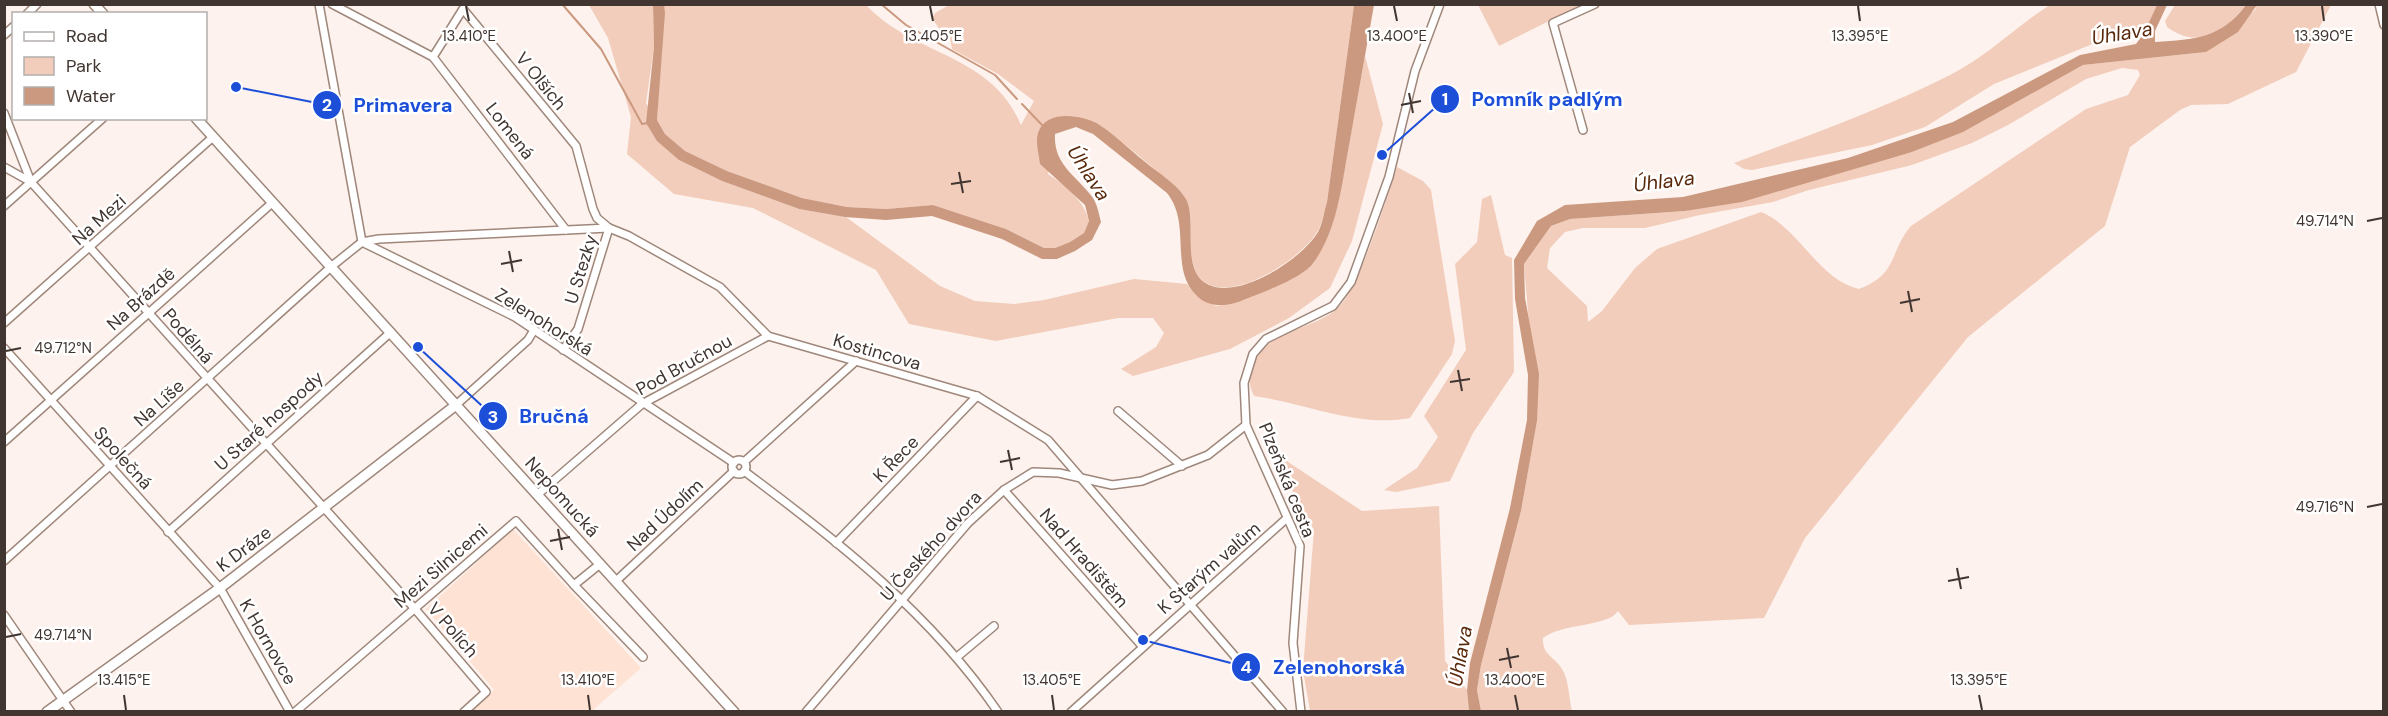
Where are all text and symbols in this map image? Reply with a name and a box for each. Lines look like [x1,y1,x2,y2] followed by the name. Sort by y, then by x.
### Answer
[12,12,207,120] legend
[2090,15,2154,51] water label: Úhlava
[66,24,108,48] text: Road
[442,26,496,46] text: 13.410°E
[904,26,962,46] text: 13.405°E
[1367,26,1427,46] text: 13.400°E
[1831,26,1889,46] text: 13.395°E
[2295,26,2353,46] text: 13.390°E
[510,47,572,115] street label: V Olších
[66,54,102,78] text: Park
[1430,80,1634,118] callout: Pomník padlým
[66,84,116,108] text: Water
[312,86,465,124] callout: Primavera
[1472,86,1622,112] text: Pomník padlým
[1442,87,1448,111] text: 1
[354,92,452,118] text: Primavera
[322,93,332,117] text: 2
[480,98,540,164] street label: Lomená
[1061,140,1117,206] water label: Úhlava
[1632,164,1696,198] water label: Úhlava
[67,189,131,251] street label: Na Mezi
[2296,211,2354,231] text: 49.714°N
[559,231,603,307] street label: U Stezky
[102,262,180,336] street label: Na Brázdě
[491,282,597,362] street label: Zelenohorská
[157,303,219,369] street label: Podélná
[830,328,924,376] street label: Kostincova
[632,329,736,401] street label: Pod Bručnou
[34,338,92,358] text: 49.712°N
[210,366,328,476] street label: U Staré hospody
[129,374,189,432] street label: Na Líše
[478,397,601,435] callout: Bručná
[519,403,589,429] text: Bručná
[488,405,498,429] text: 3
[1253,419,1321,541] street label: Plzeňská cesta
[88,421,158,495] street label: Společná
[868,430,924,488] street label: K Řece
[520,452,604,542] street label: Nepomucká
[622,473,708,557] street label: Nad Údolím
[875,486,987,606] street label: U Českého dvora
[2296,497,2354,517] text: 49.716°N
[1034,503,1134,613] street label: Nad Hradištěm
[1152,517,1266,619] street label: K Starým valům
[389,519,493,613] street label: Mezi Silnicemi
[212,521,276,577] street label: K Dráze
[234,595,302,689] street label: K Hornovce
[422,597,484,663] street label: V Polích
[1442,623,1478,689] water label: Úhlava
[34,625,92,645] text: 49.714°N
[1231,648,1417,686] callout: Zelenohorská
[1273,654,1405,680] text: Zelenohorská
[1240,655,1252,679] text: 4
[97,670,151,690] text: 13.415°E
[561,670,615,690] text: 13.410°E
[1023,670,1081,690] text: 13.405°E
[1485,670,1545,690] text: 13.400°E
[1950,670,2008,690] text: 13.395°E

